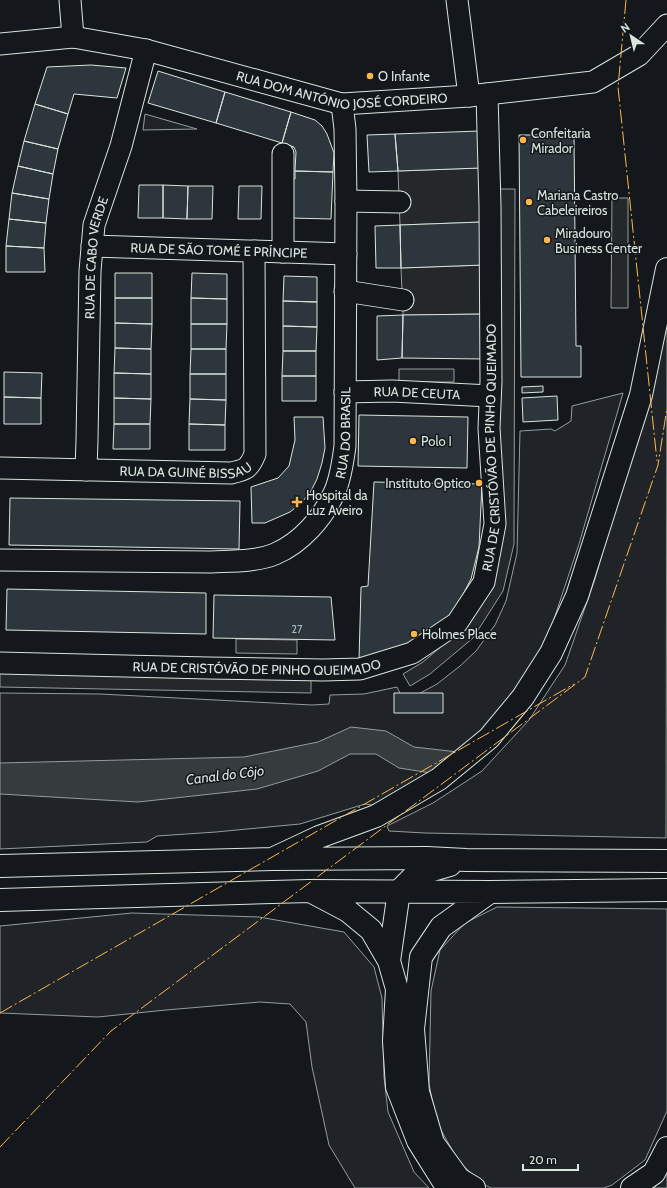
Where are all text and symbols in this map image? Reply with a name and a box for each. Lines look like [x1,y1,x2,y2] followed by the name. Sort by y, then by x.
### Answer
[611,16,651,56] north arrow
[618,20,632,36] text: N
[235,67,448,112] street label: RUA DOM ANTÓNIO JOSÉ CORDEIRO
[378,68,430,84] place label: O Infante
[365,71,375,81] marker: O Infante
[531,125,591,156] place label: Confeitaria Mirador
[518,135,528,145] marker: Confeitaria Mirador
[537,187,618,218] place label: Mariana Castro Cabeleireiros
[81,194,111,319] street label: RUA DE CABO VERDE
[524,197,534,207] marker: Mariana Castro Cabeleireiros
[555,225,643,256] place label: Miradouro Business Center
[542,235,552,245] marker: Miradouro Business Center
[130,239,308,261] street label: RUA DE SÃO TOMÉ E PRÍNCIPE
[478,324,503,573] street label: RUA DE CRISTÓVÃO DE PINHO QUEIMADO
[374,383,461,402] street label: RUA DE CEUTA
[332,387,354,480] street label: RUA DO BRASIL
[421,433,452,449] place label: Polo I
[408,436,418,446] marker: Polo I
[120,458,255,482] street label: RUA DA GUINÉ BISSAU
[385,475,471,491] place label: Instituto Optico
[474,478,484,488] marker: Instituto Optico
[306,487,368,518] place label: Hospital da Luz Aveiro
[291,496,303,508] marker: Hospital da Luz Aveiro
[291,622,303,636] house number: 27
[422,626,497,642] place label: Holmes Place
[409,629,419,639] marker: Holmes Place
[132,655,383,678] street label: RUA DE CRISTÓVÃO DE PINHO QUEIMADO
[185,761,265,789] water label: Canal do Côjo
[523,1146,578,1172] scale bar
[529,1152,557,1167] text: 20 m

